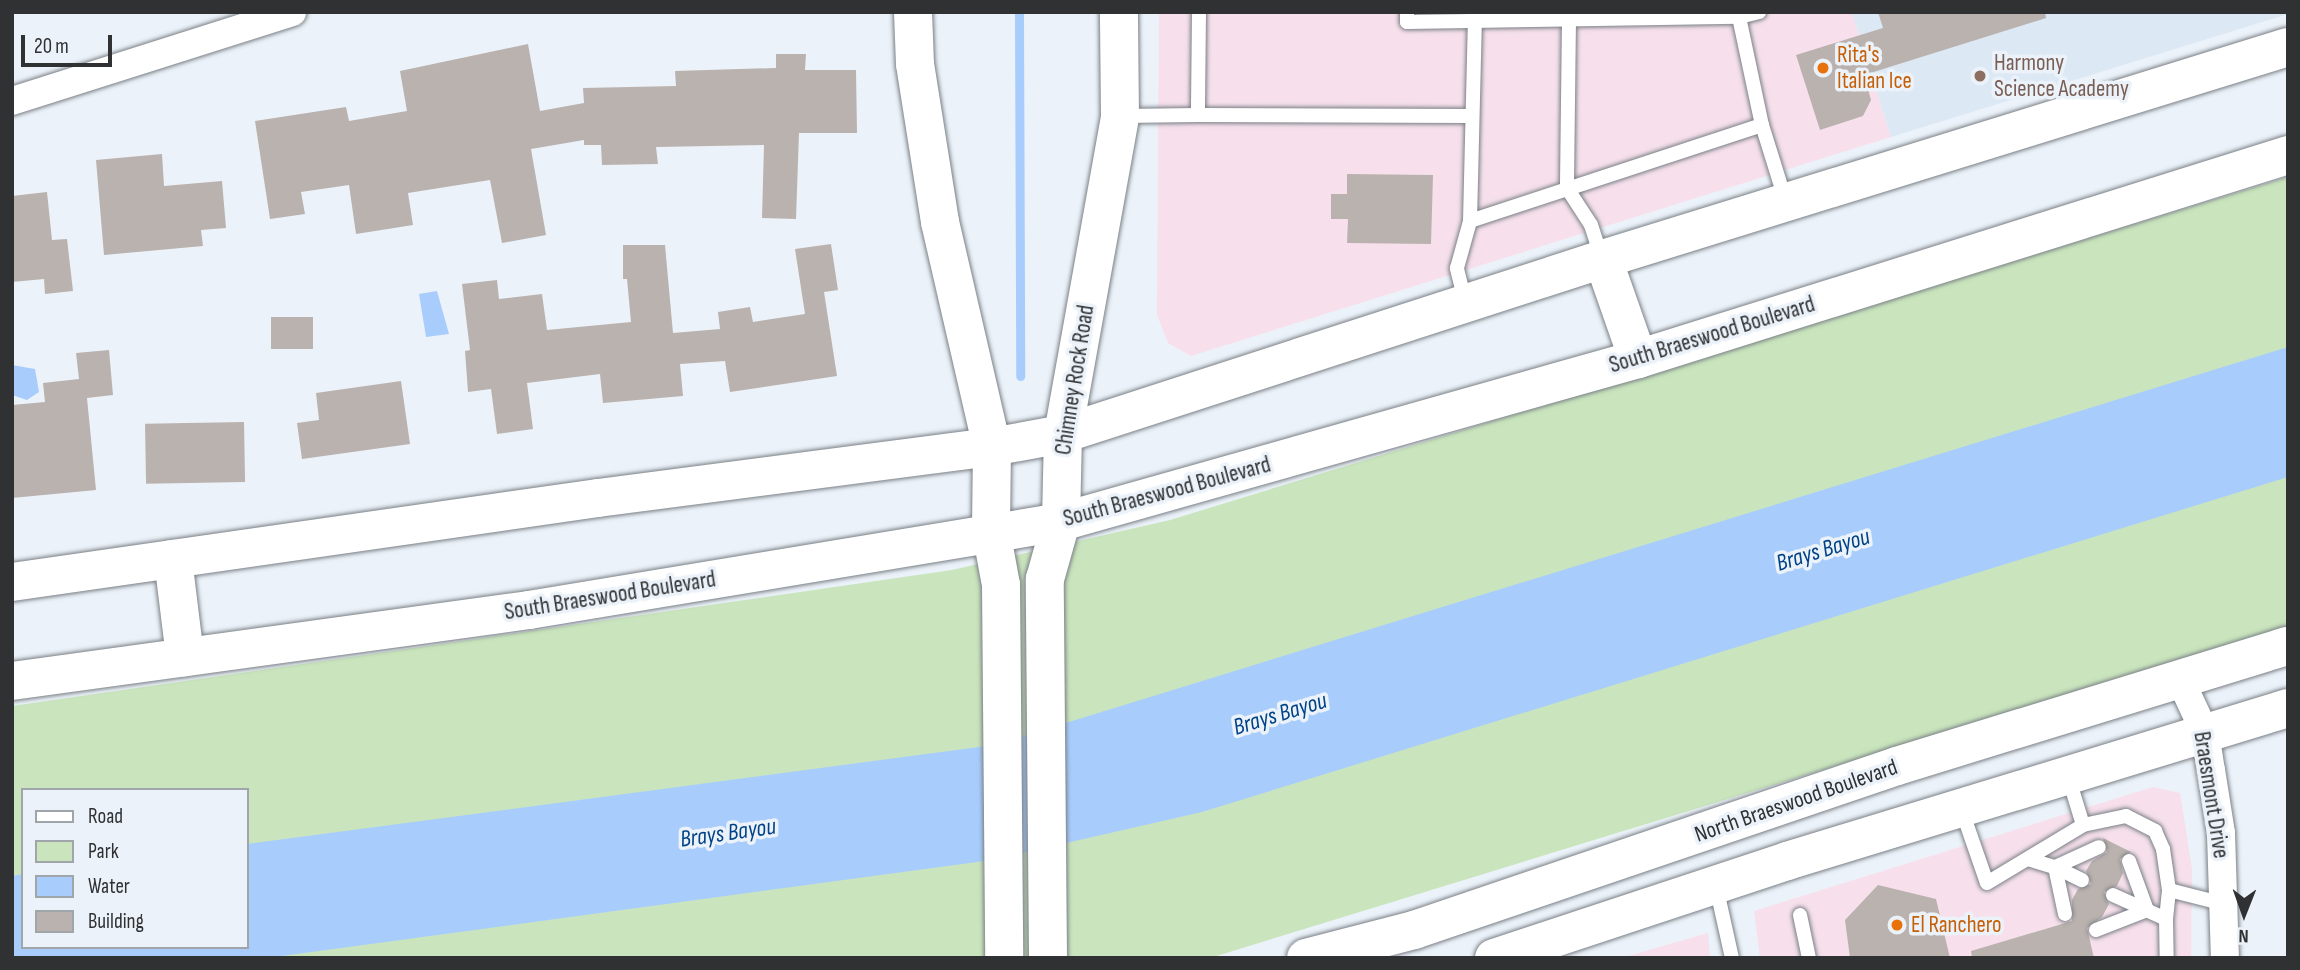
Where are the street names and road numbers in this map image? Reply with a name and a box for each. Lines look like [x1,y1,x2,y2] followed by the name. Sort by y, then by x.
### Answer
[1606,291,1818,379] street label: South Braeswood Boulevard
[1050,303,1100,457] street label: Chimney Rock Road
[1060,451,1274,533] street label: South Braeswood Boulevard
[502,566,718,626] street label: South Braeswood Boulevard
[2187,730,2235,860] street label: Braesmont Drive
[1691,753,1901,849] street label: North Braeswood Boulevard

